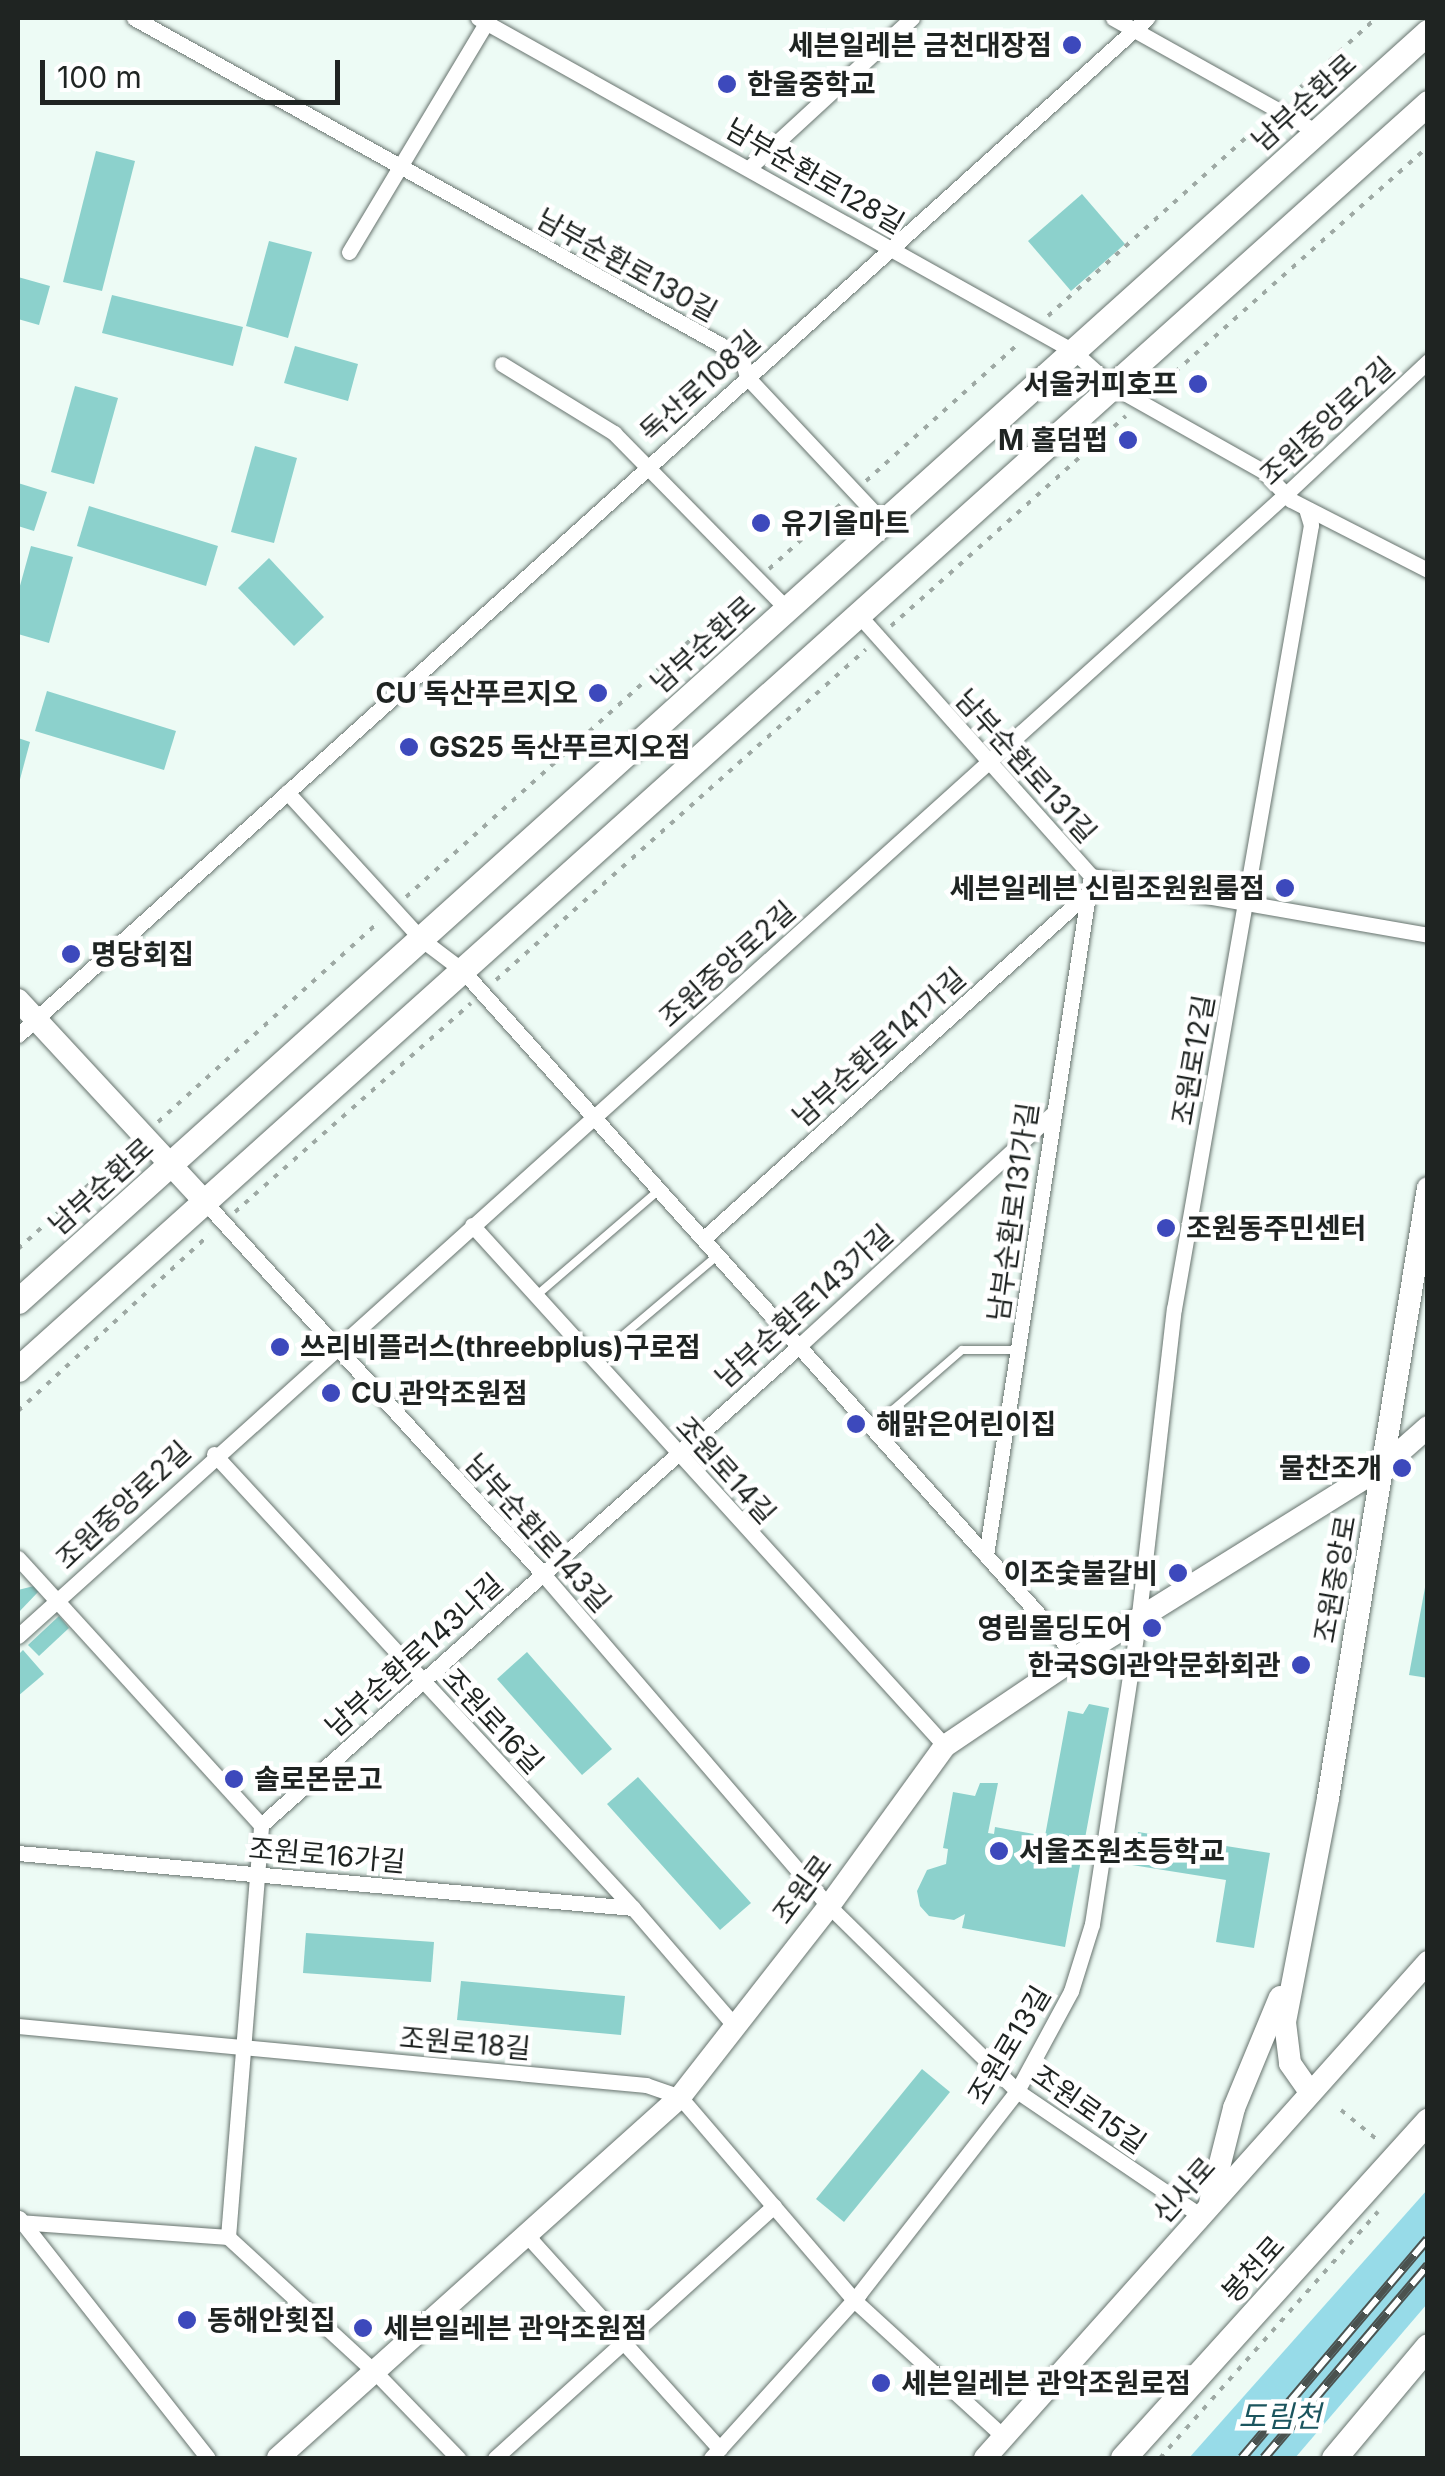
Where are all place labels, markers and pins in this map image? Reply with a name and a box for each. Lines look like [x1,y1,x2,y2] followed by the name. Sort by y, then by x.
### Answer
[788,28,1052,62] place label: 세븐일레븐 금천대장점
[1061,34,1083,56] marker: 세븐일레븐 금천대장점
[747,67,876,101] place label: 한울중학교
[716,73,738,95] marker: 한울중학교
[1023,367,1178,401] place label: 서울커피호프
[1187,373,1209,395] marker: 서울커피호프
[998,423,1108,457] place label: M 홀덤펍
[1117,429,1139,451] marker: M 홀덤펍
[781,506,910,540] place label: 유기올마트
[750,512,772,534] marker: 유기올마트
[376,676,578,710] place label: CU 독산푸르지오
[587,682,609,704] marker: CU 독산푸르지오
[429,730,691,764] place label: GS25 독산푸르지오점
[398,736,420,758] marker: GS25 독산푸르지오점
[949,871,1265,905] place label: 세븐일레븐 신림조원원룸점
[1274,877,1296,899] marker: 세븐일레븐 신림조원원룸점
[91,937,194,971] place label: 명당회집
[60,943,82,965] marker: 명당회집
[1186,1211,1366,1245] place label: 조원동주민센터
[1155,1217,1177,1239] marker: 조원동주민센터
[300,1330,701,1364] place label: 쓰리비플러스(threebplus)구로점
[269,1336,291,1358] marker: 쓰리비플러스(threebplus)구로점
[351,1376,528,1410] place label: CU 관악조원점
[320,1382,342,1404] marker: CU 관악조원점
[876,1407,1056,1441] place label: 해맑은어린이집
[845,1413,867,1435] marker: 해맑은어린이집
[1279,1451,1382,1485] place label: 물찬조개
[1391,1457,1413,1479] marker: 물찬조개
[1003,1556,1158,1590] place label: 이조숯불갈비
[1167,1562,1189,1584] marker: 이조숯불갈비
[977,1611,1132,1645] place label: 영림몰딩도어
[1141,1617,1163,1639] marker: 영림몰딩도어
[1028,1648,1281,1682] place label: 한국SGI관악문화회관
[1290,1654,1312,1676] marker: 한국SGI관악문화회관
[254,1762,383,1796] place label: 솔로몬문고
[223,1768,245,1790] marker: 솔로몬문고
[1019,1834,1225,1868] place label: 서울조원초등학교
[988,1840,1010,1862] marker: 서울조원초등학교
[207,2303,336,2337] place label: 동해안횟집
[176,2309,198,2331] marker: 동해안횟집
[383,2311,647,2345] place label: 세븐일레븐 관악조원점
[352,2317,374,2339] marker: 세븐일레븐 관악조원점
[901,2366,1191,2400] place label: 세븐일레븐 관악조원로점
[870,2372,892,2394] marker: 세븐일레븐 관악조원로점

